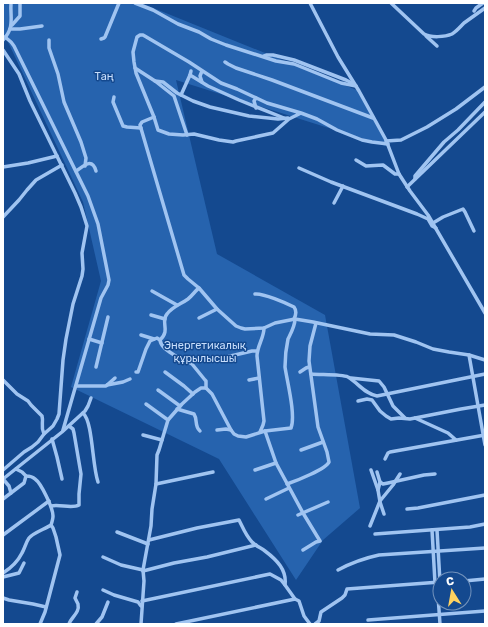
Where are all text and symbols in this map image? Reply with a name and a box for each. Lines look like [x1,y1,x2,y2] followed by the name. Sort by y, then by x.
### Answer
[94,70,114,83] park label: Таң
[164,339,247,365] park label: Энергетикалық құрылысшы
[432,571,472,611] north arrow
[445,575,455,589] text: С

